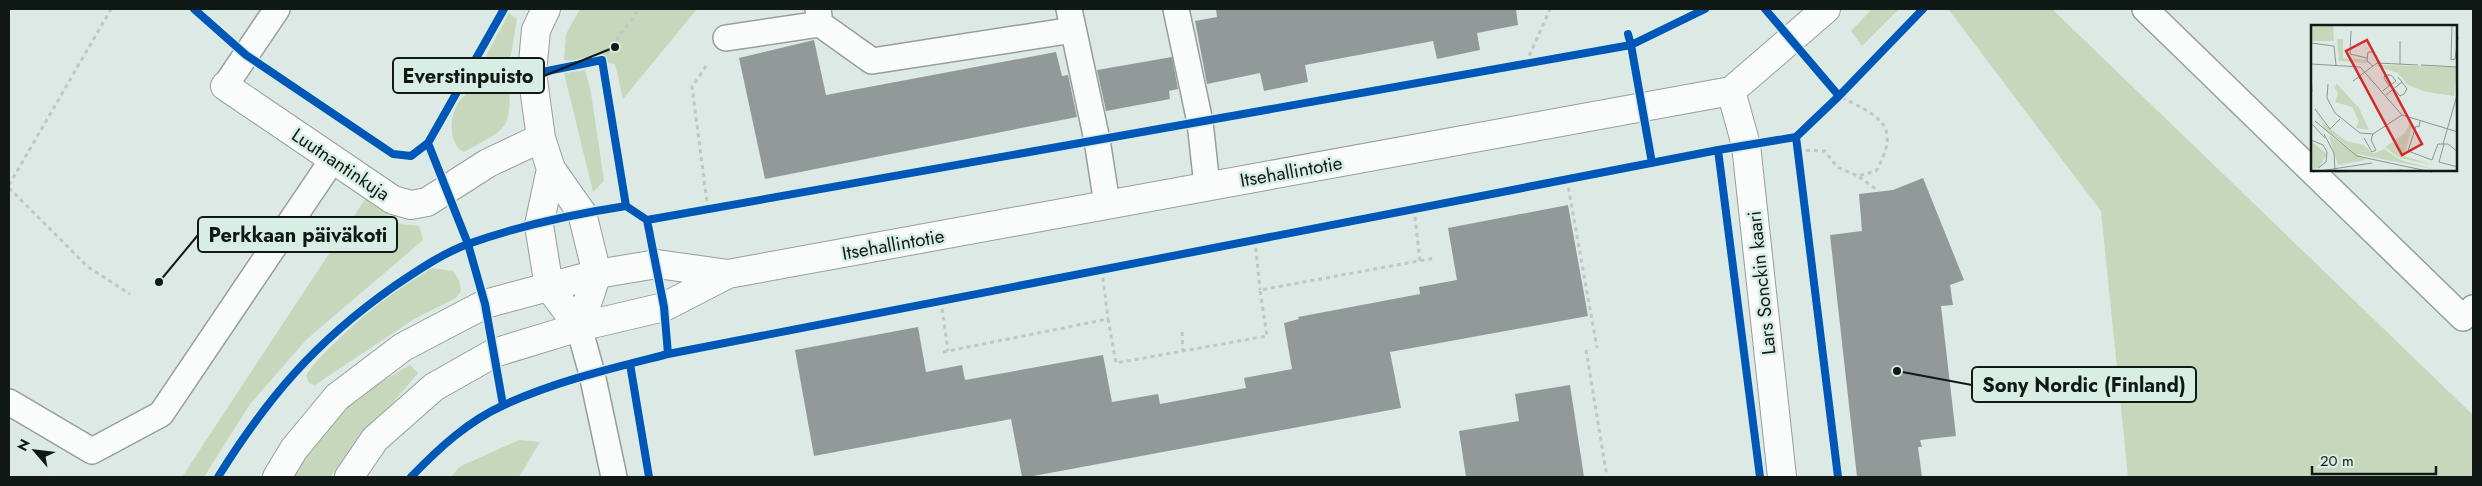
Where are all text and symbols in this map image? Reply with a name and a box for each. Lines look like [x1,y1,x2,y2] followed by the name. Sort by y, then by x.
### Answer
[2311,25,2457,171] inset map
[393,58,544,93] callout: Everstinpuisto
[402,62,534,91] text: Everstinpuisto
[286,122,395,207] street label: Luutnantinkuja
[1238,149,1345,194] street label: Itsehallintotie
[1741,210,1782,356] street label: Lars Sonckin kaari
[198,217,397,252] callout: Perkkaan päiväkoti
[209,221,387,250] text: Perkkaan päiväkoti
[840,222,947,267] street label: Itsehallintotie
[1972,367,2196,402] callout: Sony Nordic (Finland)
[1982,371,2186,400] text: Sony Nordic (Finland)
[10,426,60,476] north arrow
[12,435,35,455] text: N
[2312,444,2436,476] scale bar
[2320,450,2354,472] text: 20 m

